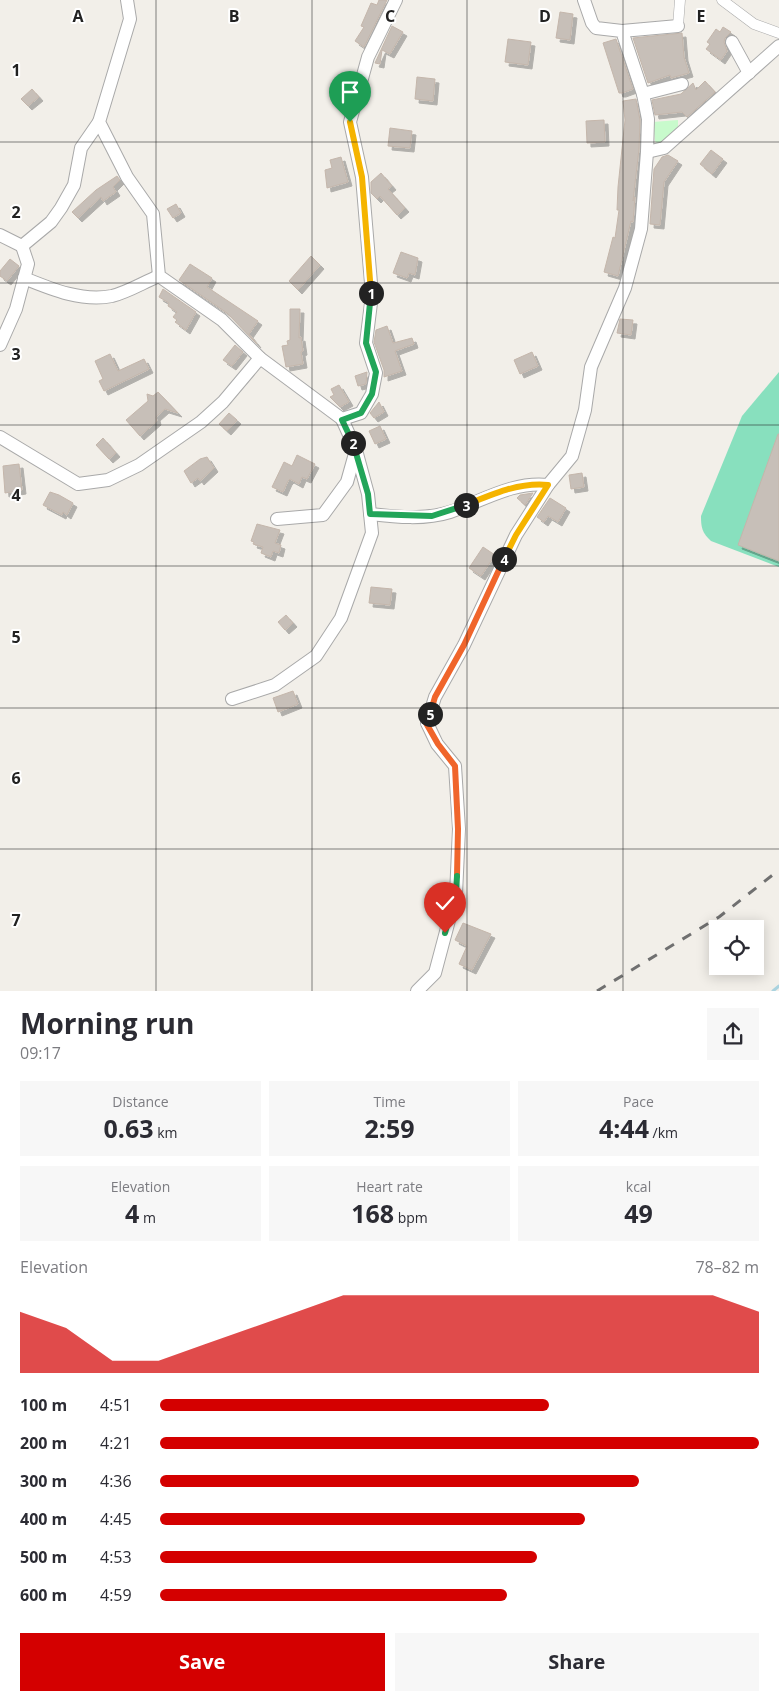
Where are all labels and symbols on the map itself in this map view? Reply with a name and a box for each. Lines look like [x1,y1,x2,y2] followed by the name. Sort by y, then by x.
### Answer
[72,5,84,27] text: A
[229,5,239,27] text: B
[385,5,395,27] text: C
[539,5,551,27] text: D
[697,5,706,27] text: E
[11,59,21,81] text: 1
[329,71,371,122] pin
[11,201,21,223] text: 2
[358,280,384,306] pin: 1
[11,343,21,365] text: 3
[340,430,366,456] pin: 2
[11,484,21,506] text: 4
[454,492,478,518] pin: 3
[492,546,516,572] pin: 4
[11,626,21,648] text: 5
[418,702,442,726] pin: 5
[11,767,21,789] text: 6
[424,882,466,933] pin
[11,909,21,931] text: 7

